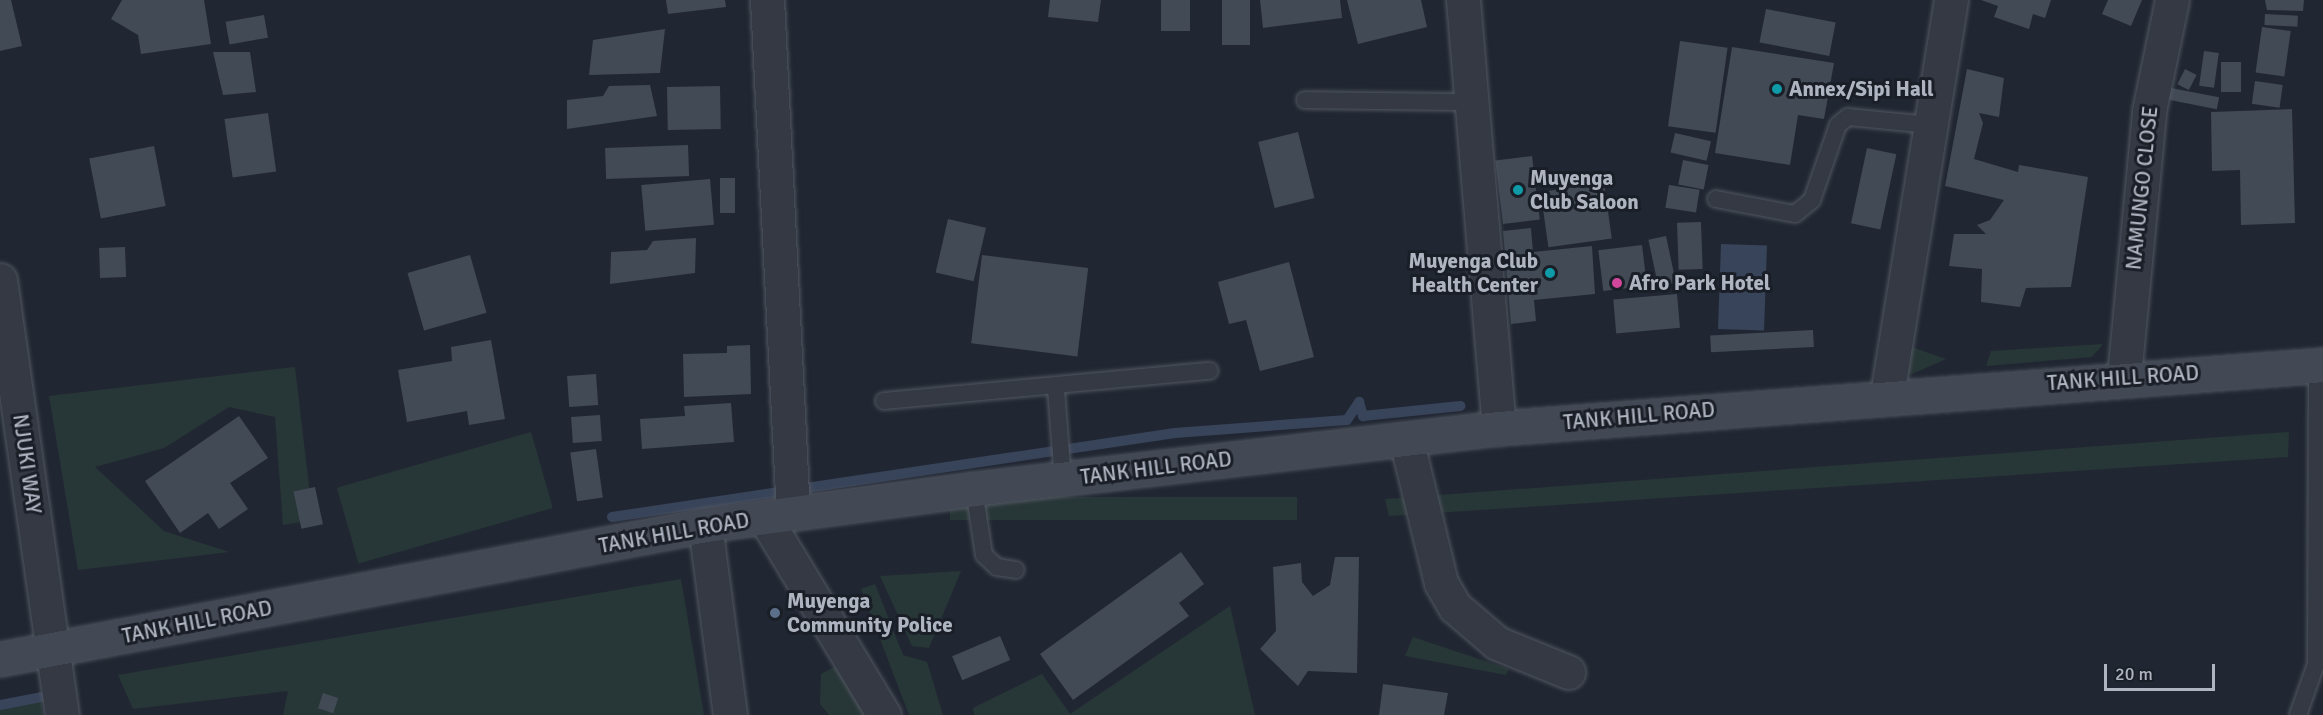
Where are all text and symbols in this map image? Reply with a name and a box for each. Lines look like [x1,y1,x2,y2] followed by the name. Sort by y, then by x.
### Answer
[1789,76,1934,102] place label: Annex/Sipi Hall
[1770,82,1784,96] marker: Annex/Sipi Hall
[2121,105,2163,271] street label: NAMUNGO CLOSE
[1530,165,1639,215] place label: Muyenga Club Saloon
[1511,183,1525,197] marker: Muyenga Club Saloon
[1408,248,1538,298] place label: Muyenga Club Health Center
[1543,266,1557,280] marker: Muyenga Club Health Center
[1629,270,1770,296] place label: Afro Park Hotel
[1610,276,1624,290] marker: Afro Park Hotel
[2046,360,2200,396] street label: TANK HILL ROAD
[1562,397,1716,435] street label: TANK HILL ROAD
[8,412,46,516] street label: NJUKI WAY
[1079,446,1233,490] street label: TANK HILL ROAD
[597,507,751,559] street label: TANK HILL ROAD
[787,588,953,638] place label: Muyenga Community Police
[120,595,274,649] street label: TANK HILL ROAD
[768,606,782,620] marker: Muyenga Community Police
[2107,652,2218,690] scale bar
[2115,663,2153,685] text: 20 m

